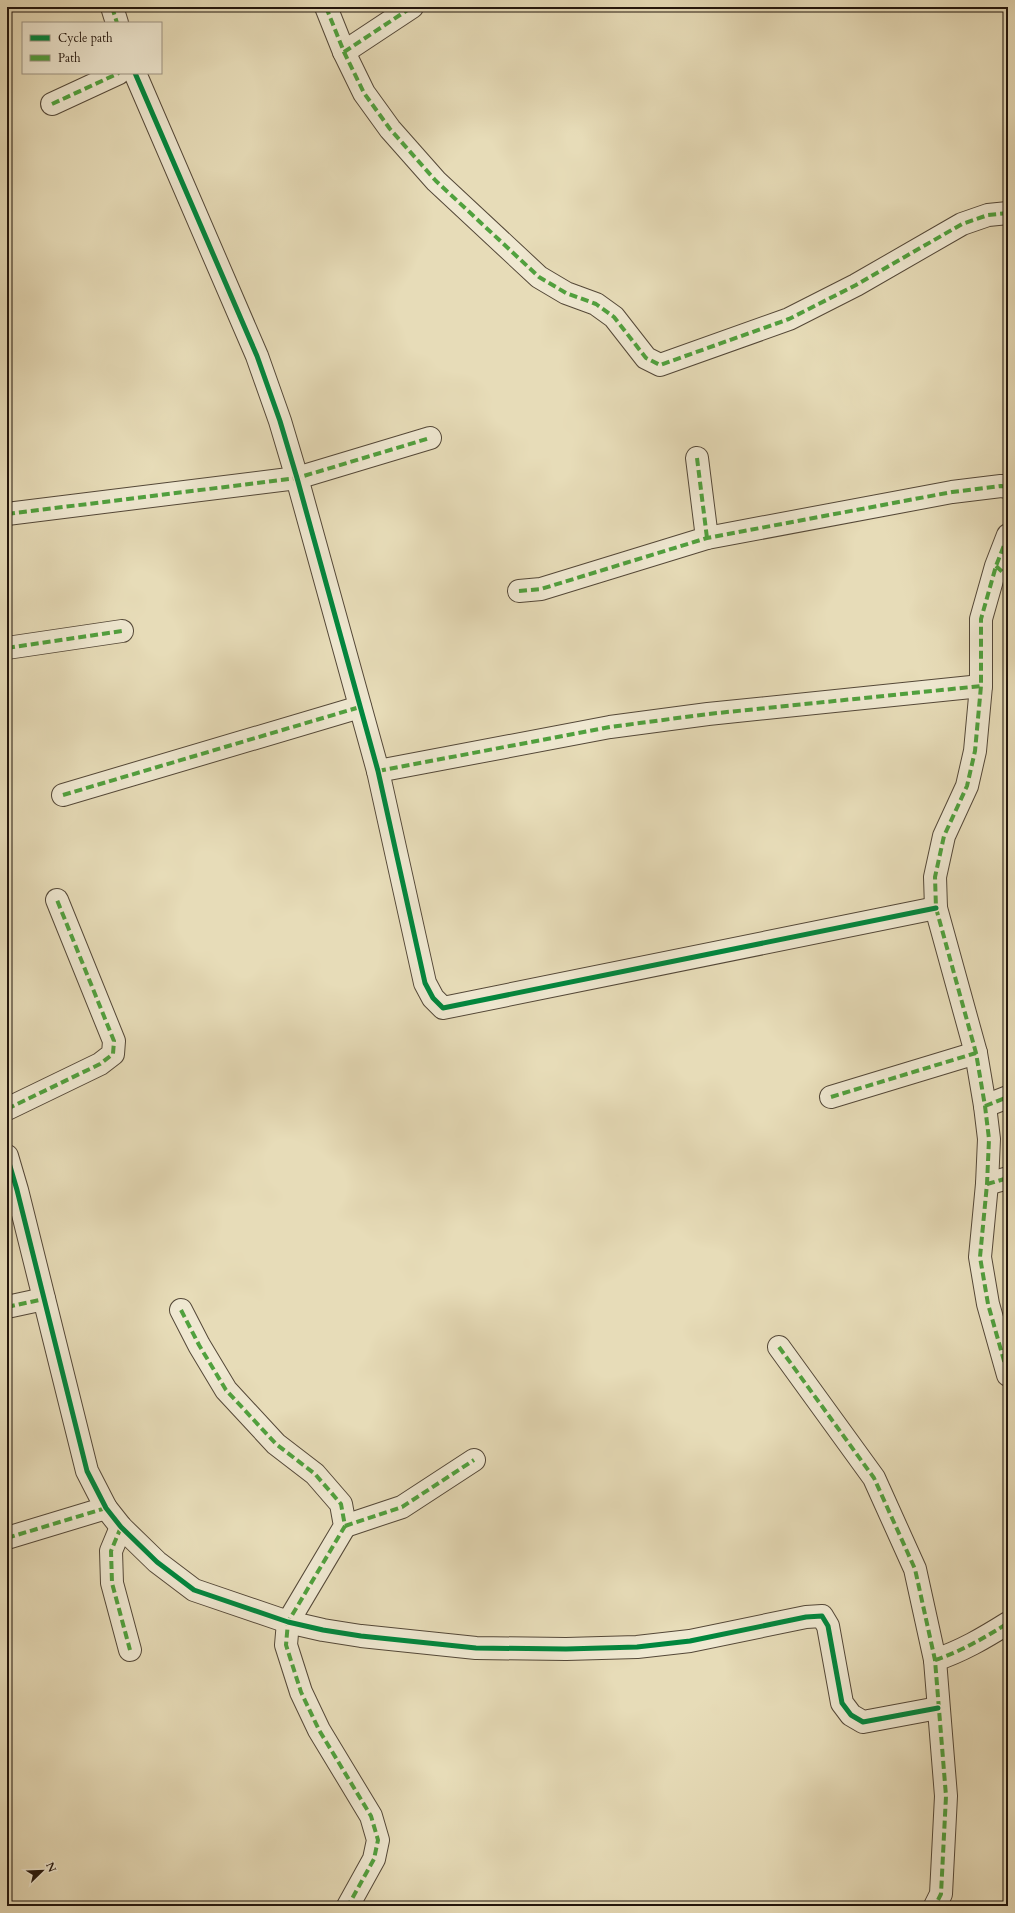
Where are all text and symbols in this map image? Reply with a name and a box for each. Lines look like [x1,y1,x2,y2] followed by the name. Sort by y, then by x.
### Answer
[22,22,162,74] legend
[58,30,113,46] text: Cycle path
[58,50,81,66] text: Path
[22,1851,62,1891] north arrow
[42,1860,60,1875] text: N

